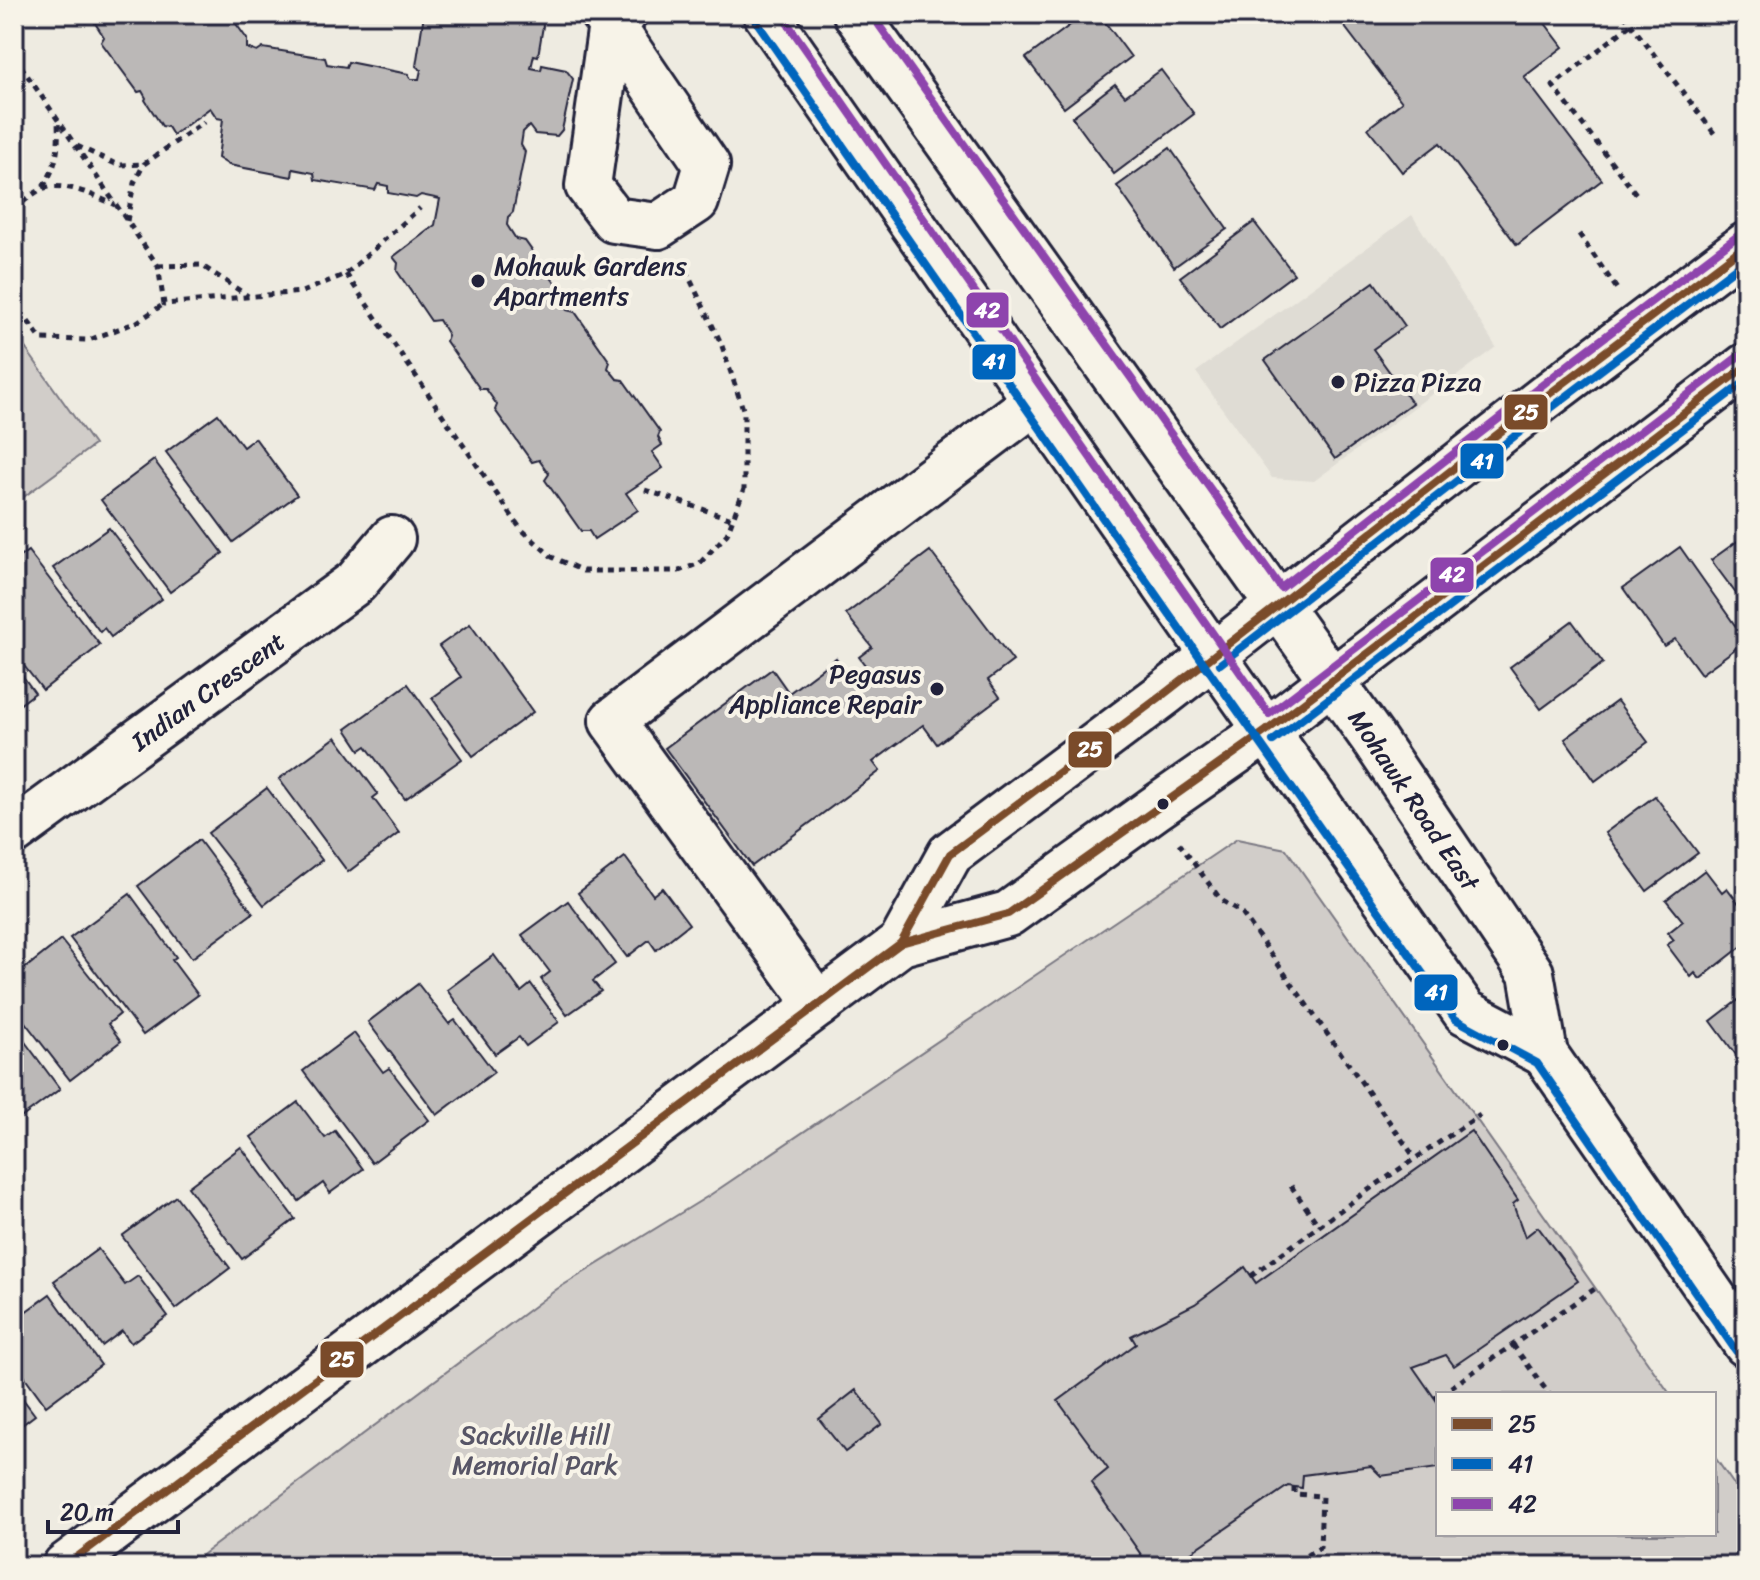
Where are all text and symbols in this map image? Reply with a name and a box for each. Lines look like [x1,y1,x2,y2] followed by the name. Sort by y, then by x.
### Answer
[493,243,688,319] place label: Mohawk Gardens Apartments
[469,272,487,290] marker: Mohawk Gardens Apartments
[965,291,1010,329] line badge: 42
[973,291,1001,330] text: 42
[981,342,1006,381] text: 41
[971,343,1017,381] line badge: 41
[1354,359,1482,405] place label: Pizza Pizza
[1329,373,1347,391] marker: Pizza Pizza
[1503,393,1549,431] line badge: 25
[1512,393,1540,432] text: 25
[1459,442,1505,480] line badge: 41
[1469,442,1494,481] text: 41
[1438,555,1466,594] text: 42
[1429,556,1475,594] line badge: 42
[120,619,295,764] street label: Indian Crescent
[728,651,922,727] place label: Pegasus Appliance Repair
[928,680,946,698] marker: Pegasus Appliance Repair
[1336,699,1493,902] street label: Mohawk Road East
[1067,730,1113,769] line badge: 25
[1076,730,1104,769] text: 25
[1155,796,1171,812] unlabelled marker
[1413,973,1459,1012] line badge: 41
[1423,973,1448,1012] text: 41
[1495,1037,1511,1053] unlabelled marker
[319,1340,365,1379] line badge: 25
[328,1340,356,1379] text: 25
[1436,1392,1716,1536] legend
[1508,1403,1537,1445] text: 25
[452,1412,618,1488] park label: Sackville Hill Memorial Park
[1508,1443,1533,1485] text: 41
[1508,1483,1537,1525] text: 42
[48,1484,178,1534] scale bar
[60,1491,114,1533] text: 20 m

